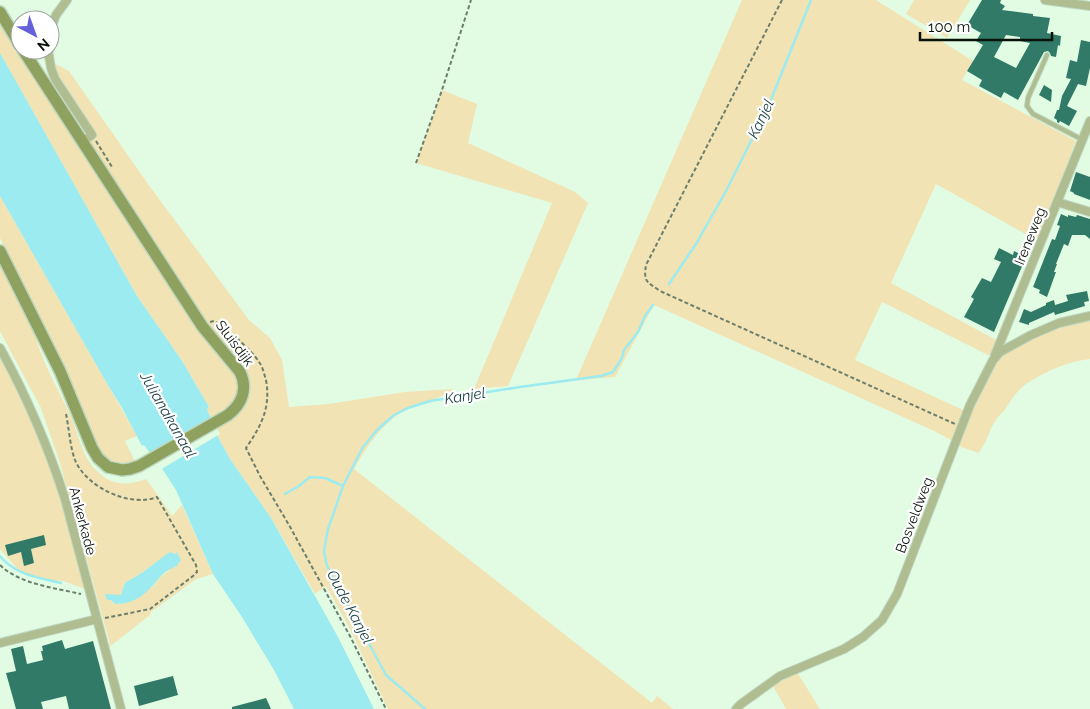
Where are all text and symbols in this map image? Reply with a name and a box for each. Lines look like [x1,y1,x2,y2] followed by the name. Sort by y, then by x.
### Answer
[10,10,60,60] north arrow
[920,10,1052,42] scale bar
[928,18,970,36] text: 100 m
[34,35,53,54] text: N
[744,96,778,142] water label: Kanjel
[1011,205,1049,267] street label: Ireneweg
[213,317,258,369] street label: Sluisdijk
[136,368,200,461] water label: Julianakanaal
[443,384,487,408] water label: Kanjel
[892,475,936,555] street label: Bosveldweg
[66,485,100,557] street label: Ankerkade
[323,567,377,647] water label: Oude Kanjel

